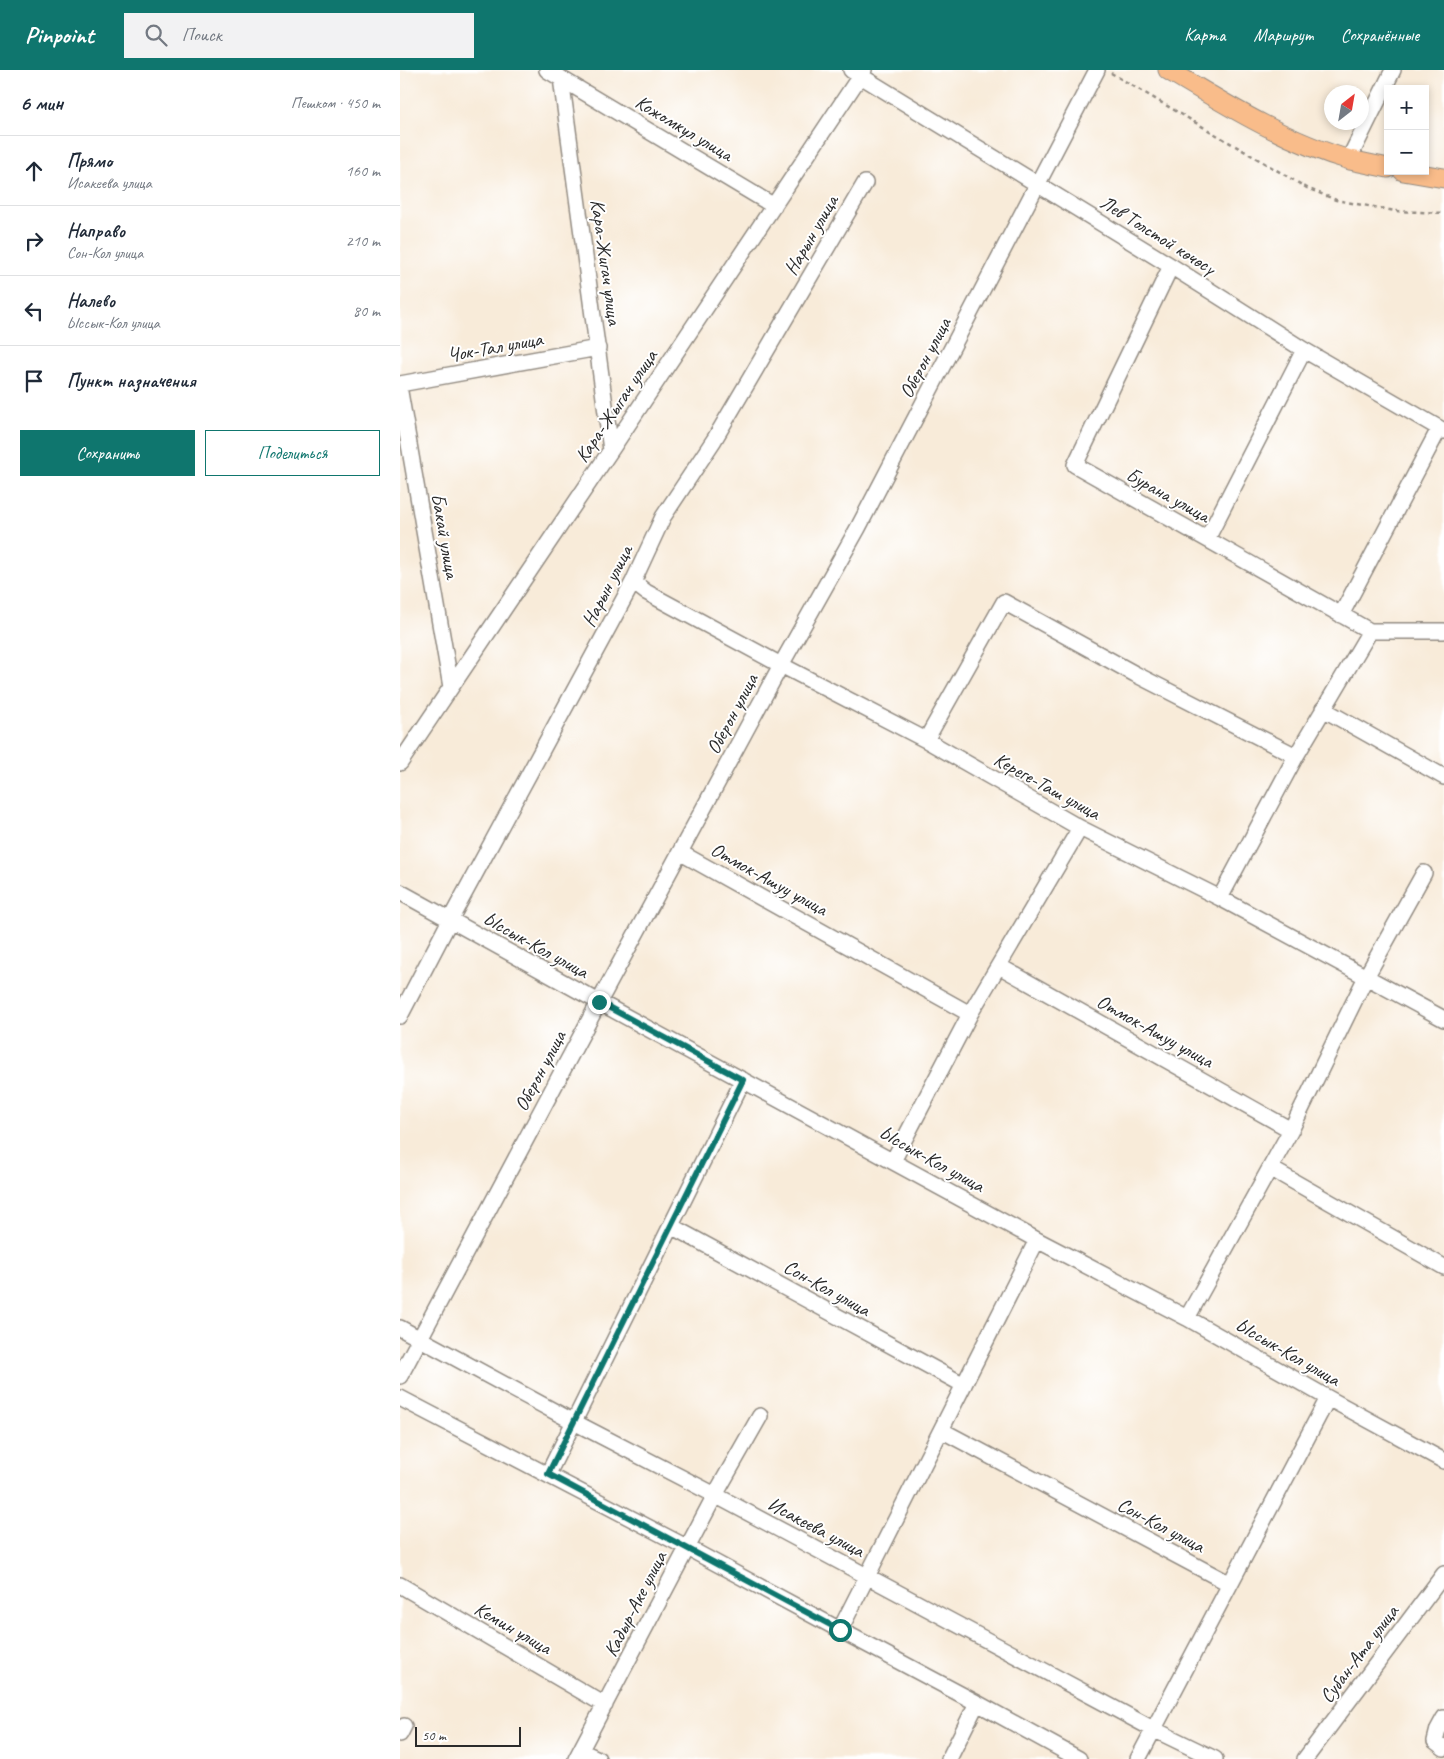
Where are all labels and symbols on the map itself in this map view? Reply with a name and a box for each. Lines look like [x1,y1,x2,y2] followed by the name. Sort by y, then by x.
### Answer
[1324,85,1369,130] north arrow
[631,89,739,168] street label: Кожомкул улица
[778,189,845,279] street label: Нарын улица
[1096,190,1222,281] street label: Лев Толстой көчөсү
[585,198,627,328] street label: Кара-Жигач улица
[893,312,957,402] street label: Оберон улица
[446,326,546,368] street label: Чок-Тал улица
[569,344,664,467] street label: Кара-Жыгач улица
[1122,462,1216,529] street label: Бурана улица
[425,492,465,582] street label: Бакай улица
[576,539,639,631] street label: Нарын улица
[700,668,764,758] street label: Оберон улица
[989,747,1106,826] street label: Кереге-Таш улица
[706,837,833,922] street label: Отмок-Ашуу улица
[479,906,594,985] street label: Ыссык-Кол улица
[1092,989,1219,1074] street label: Отмок-Ашуу улица
[588,991,611,1014] route end
[508,1025,572,1115] street label: Оберон улица
[875,1120,990,1199] street label: Ыссык-Кол улица
[779,1254,876,1323] street label: Сон-Кол улица
[1232,1312,1346,1392] street label: Ыссык-Кол улица
[763,1491,870,1563] street label: Исакеева улица
[1113,1492,1210,1559] street label: Сон-Кол улица
[598,1546,673,1661] street label: Кадыр-Аке улица
[470,1596,558,1661] street label: Кемин улица
[1314,1599,1405,1708] street label: Субан-Ата улица
[829,1619,852,1642] route start
[415,1724,521,1747] scale bar

